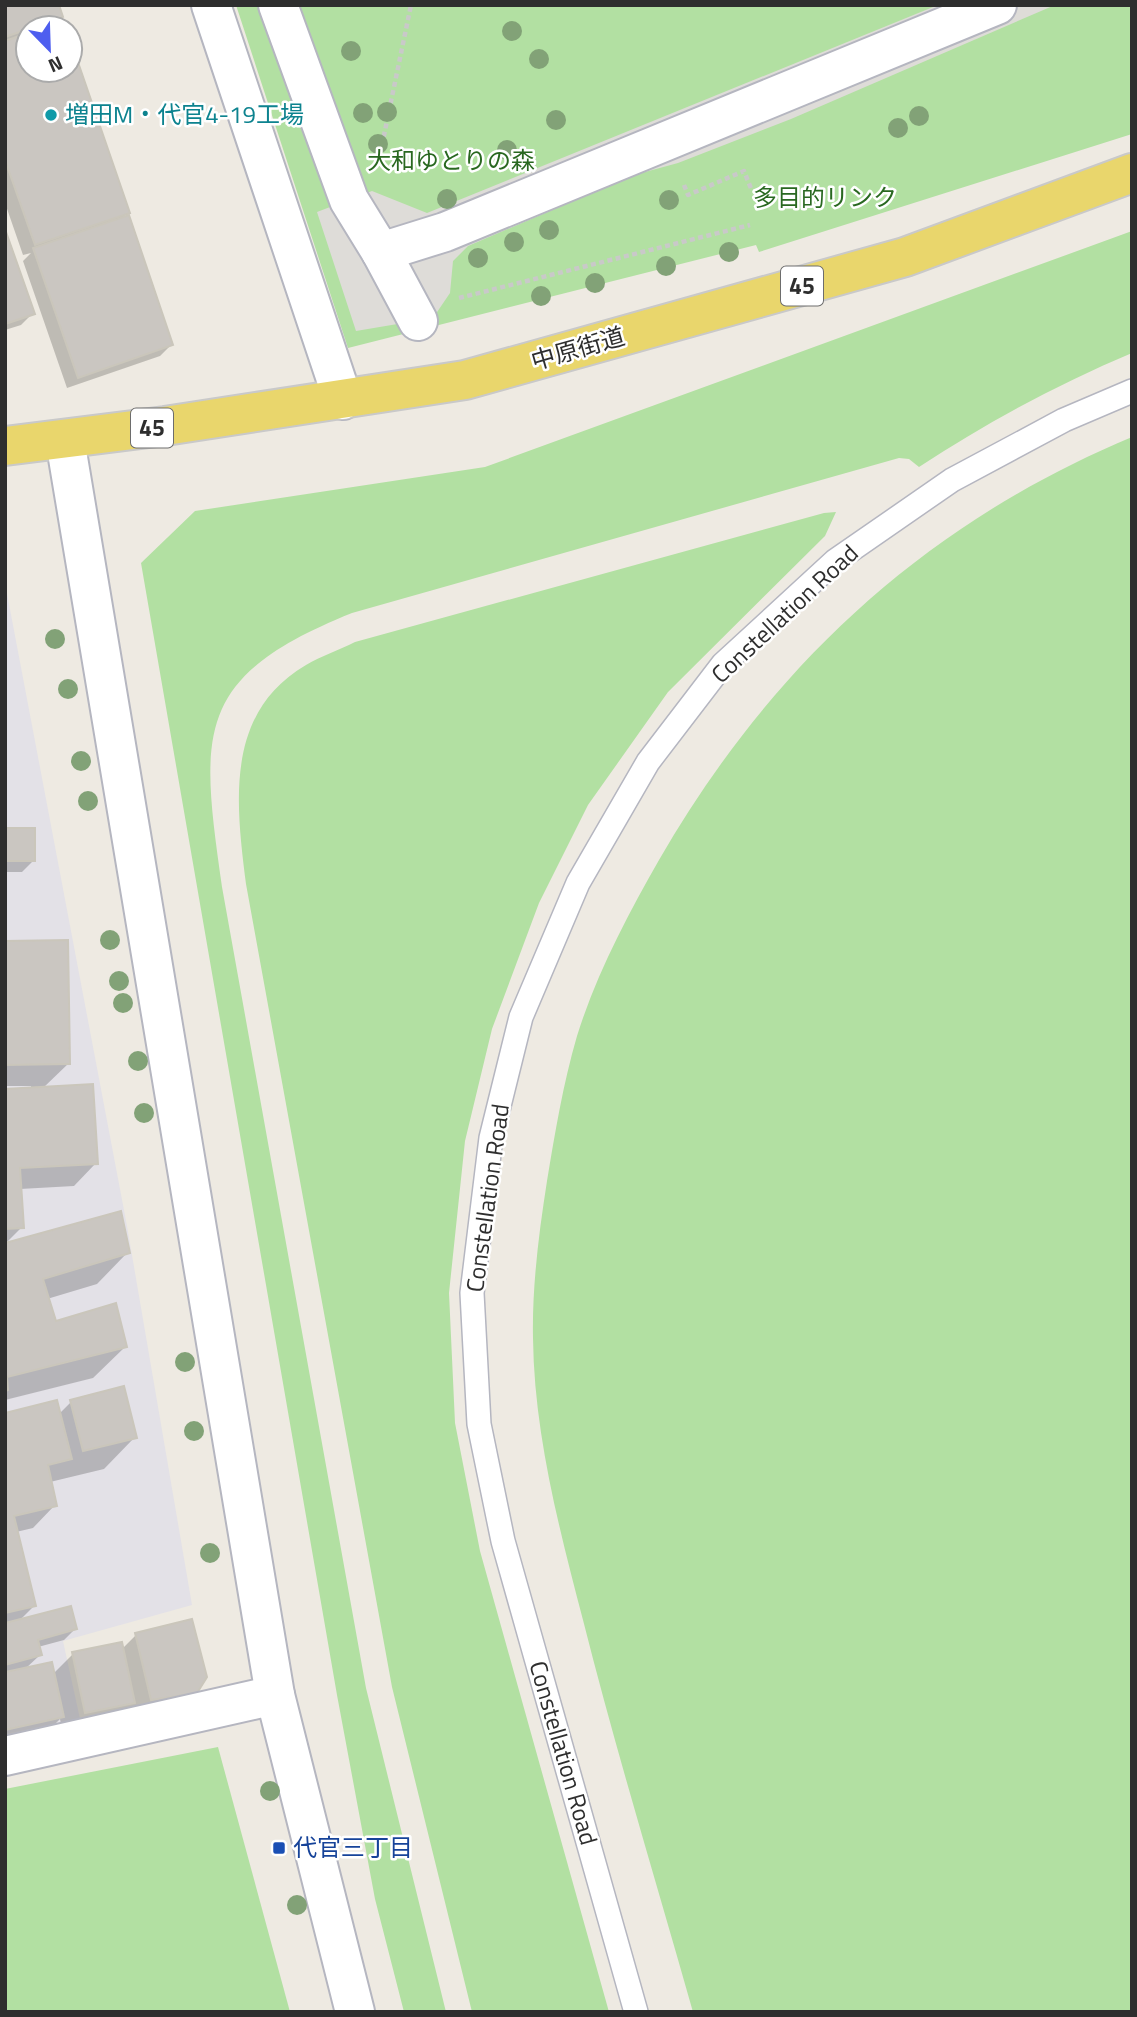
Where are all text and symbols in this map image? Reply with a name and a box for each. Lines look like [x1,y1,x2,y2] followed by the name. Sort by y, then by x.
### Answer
[14,14,84,84] north arrow
[44,49,68,81] text: N
[65,96,304,132] place label: 増田M・代官4-19工場
[43,107,59,123] marker: 増田M・代官4-19工場
[367,142,535,178] park label: 大和ゆとりの森
[753,179,897,215] park label: 多目的リンク
[781,266,823,306] road number: 45
[527,318,629,379] street label: 中原街道
[131,408,173,448] road number: 45
[703,535,866,691] street label: Constellation Road
[456,1101,518,1294] street label: Constellation Road
[521,1657,607,1849] street label: Constellation Road
[293,1829,413,1865] place label: 代官三丁目
[271,1840,287,1856] marker: 代官三丁目

